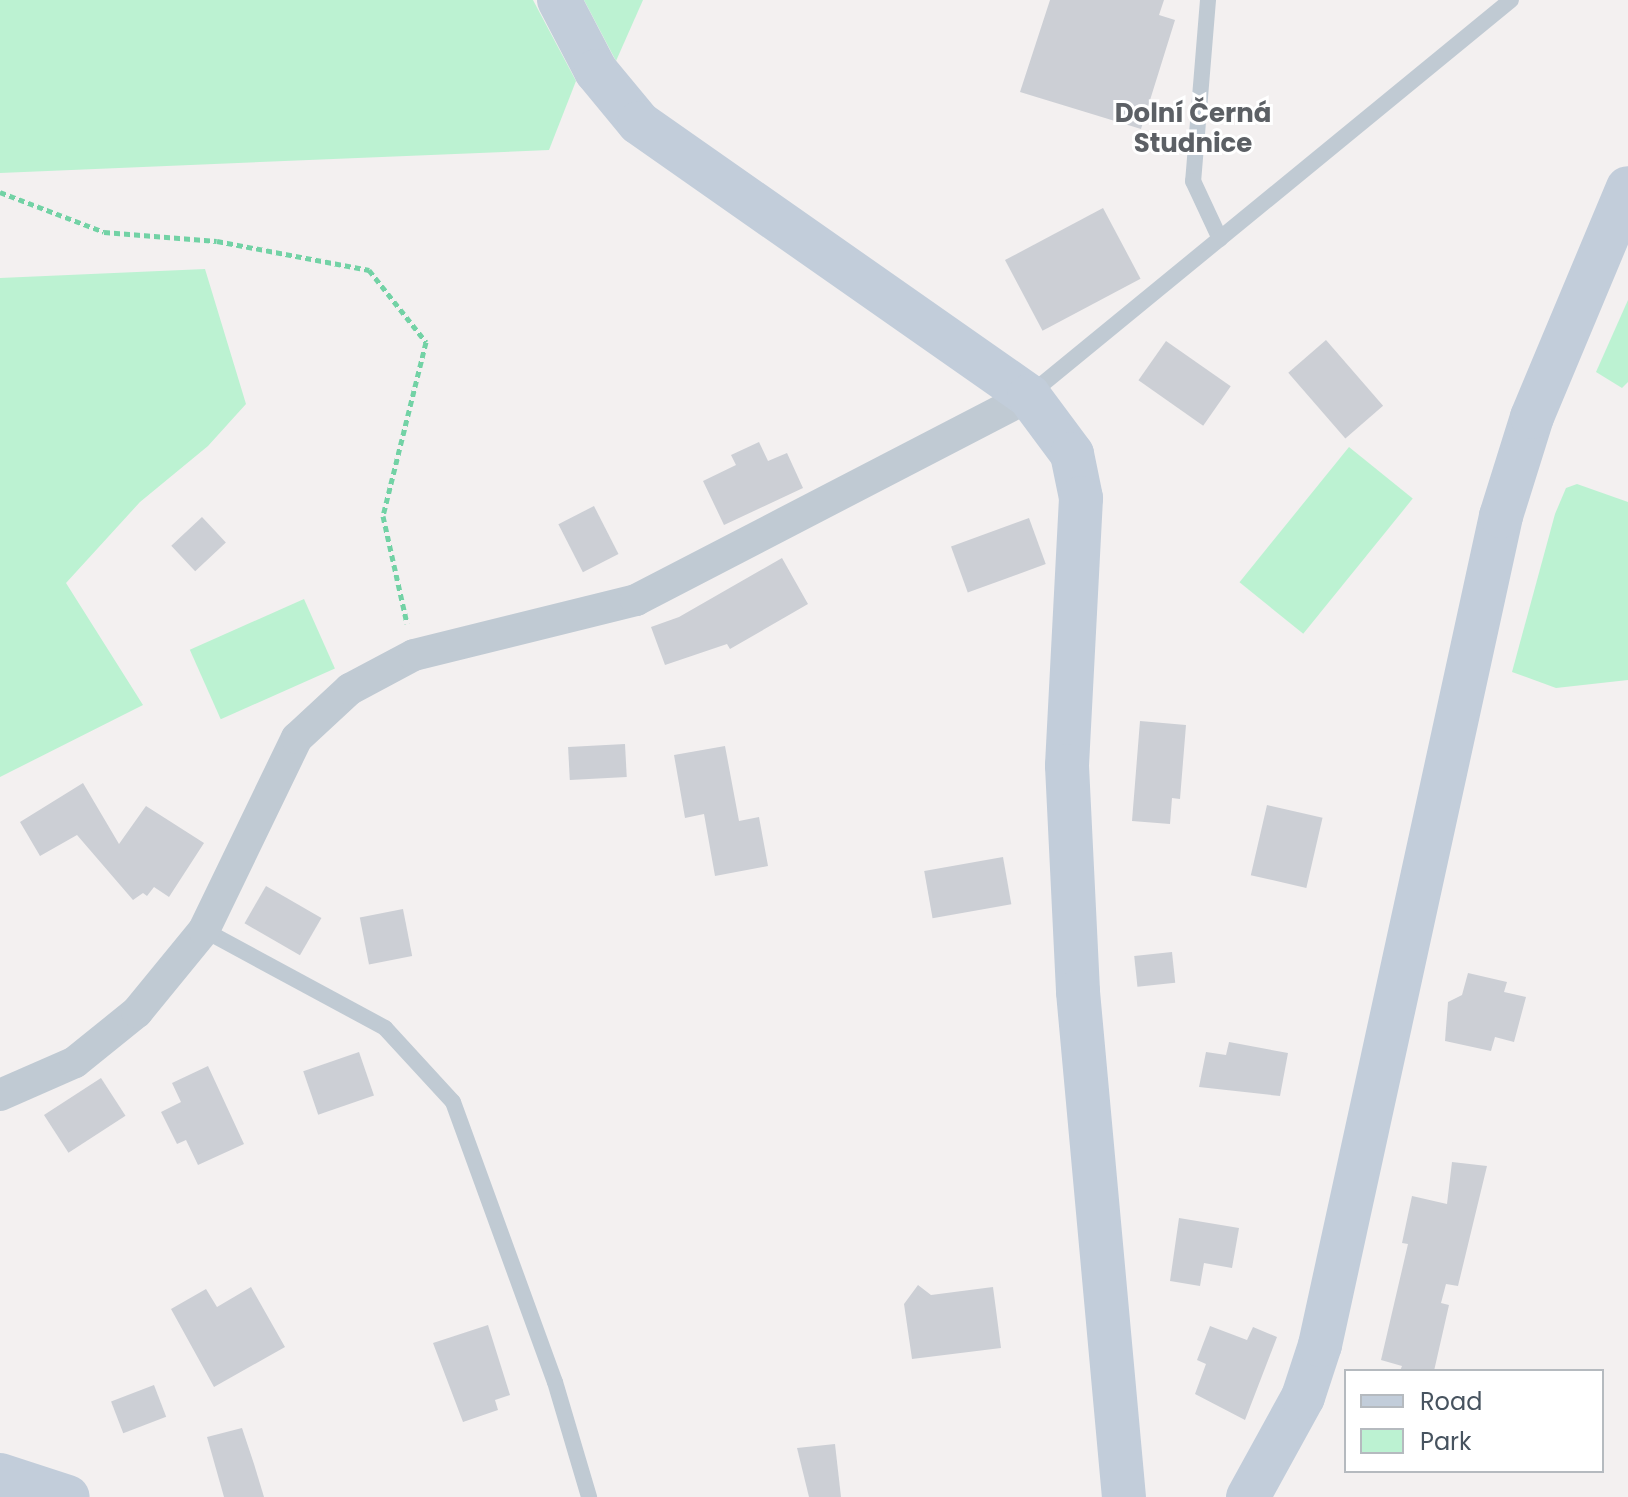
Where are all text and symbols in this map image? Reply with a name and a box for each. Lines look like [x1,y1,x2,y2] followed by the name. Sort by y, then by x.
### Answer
[1115,98,1271,160] district label: Dolní Černá Studnice
[1344,1369,1604,1473] legend
[1420,1385,1482,1418] text: Road
[1420,1425,1471,1458] text: Park

